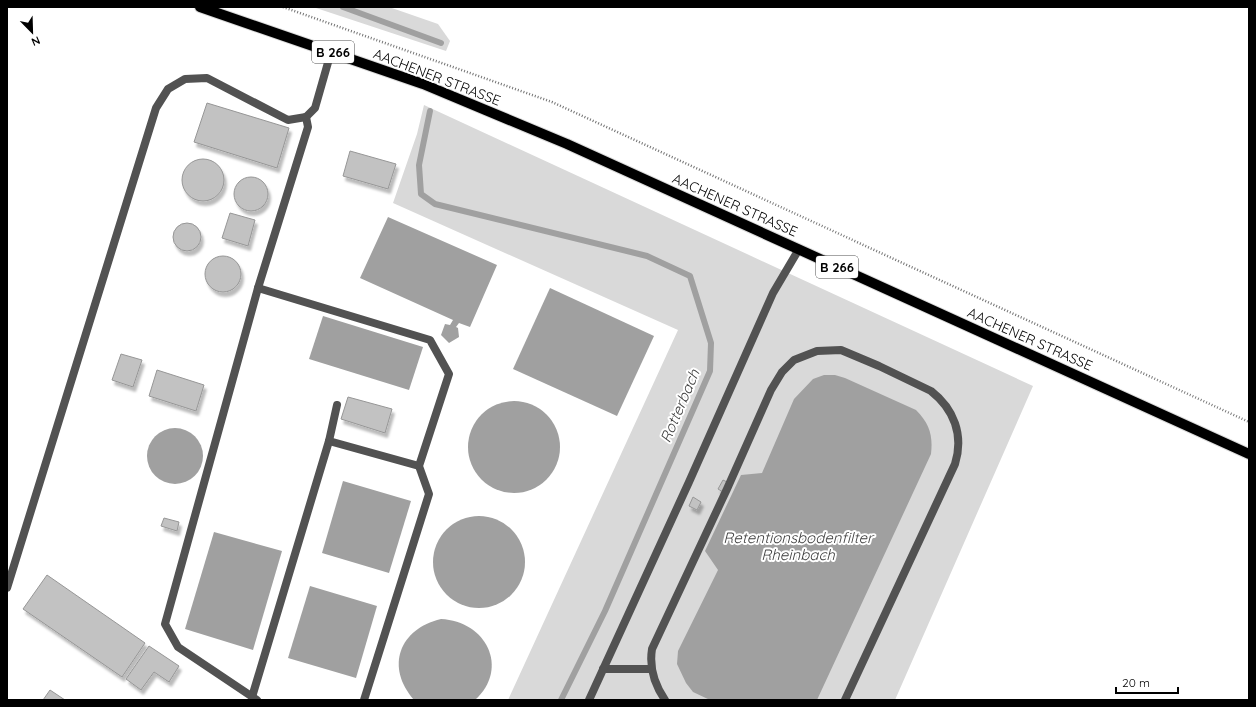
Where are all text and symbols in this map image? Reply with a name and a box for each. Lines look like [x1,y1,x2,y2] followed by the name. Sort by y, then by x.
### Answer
[12,12,52,52] north arrow
[29,33,42,49] text: N
[312,41,354,63] road number: B 266
[371,44,503,110] street label: AACHENER STRASSE
[670,169,800,241] street label: AACHENER STRASSE
[816,256,858,278] road number: B 266
[965,303,1095,375] street label: AACHENER STRASSE
[656,366,704,445] water label: Rotterbach
[723,528,875,564] water label: Retentionsbodenfilter Rheinbach
[1116,669,1178,695] scale bar
[1122,675,1150,690] text: 20 m

